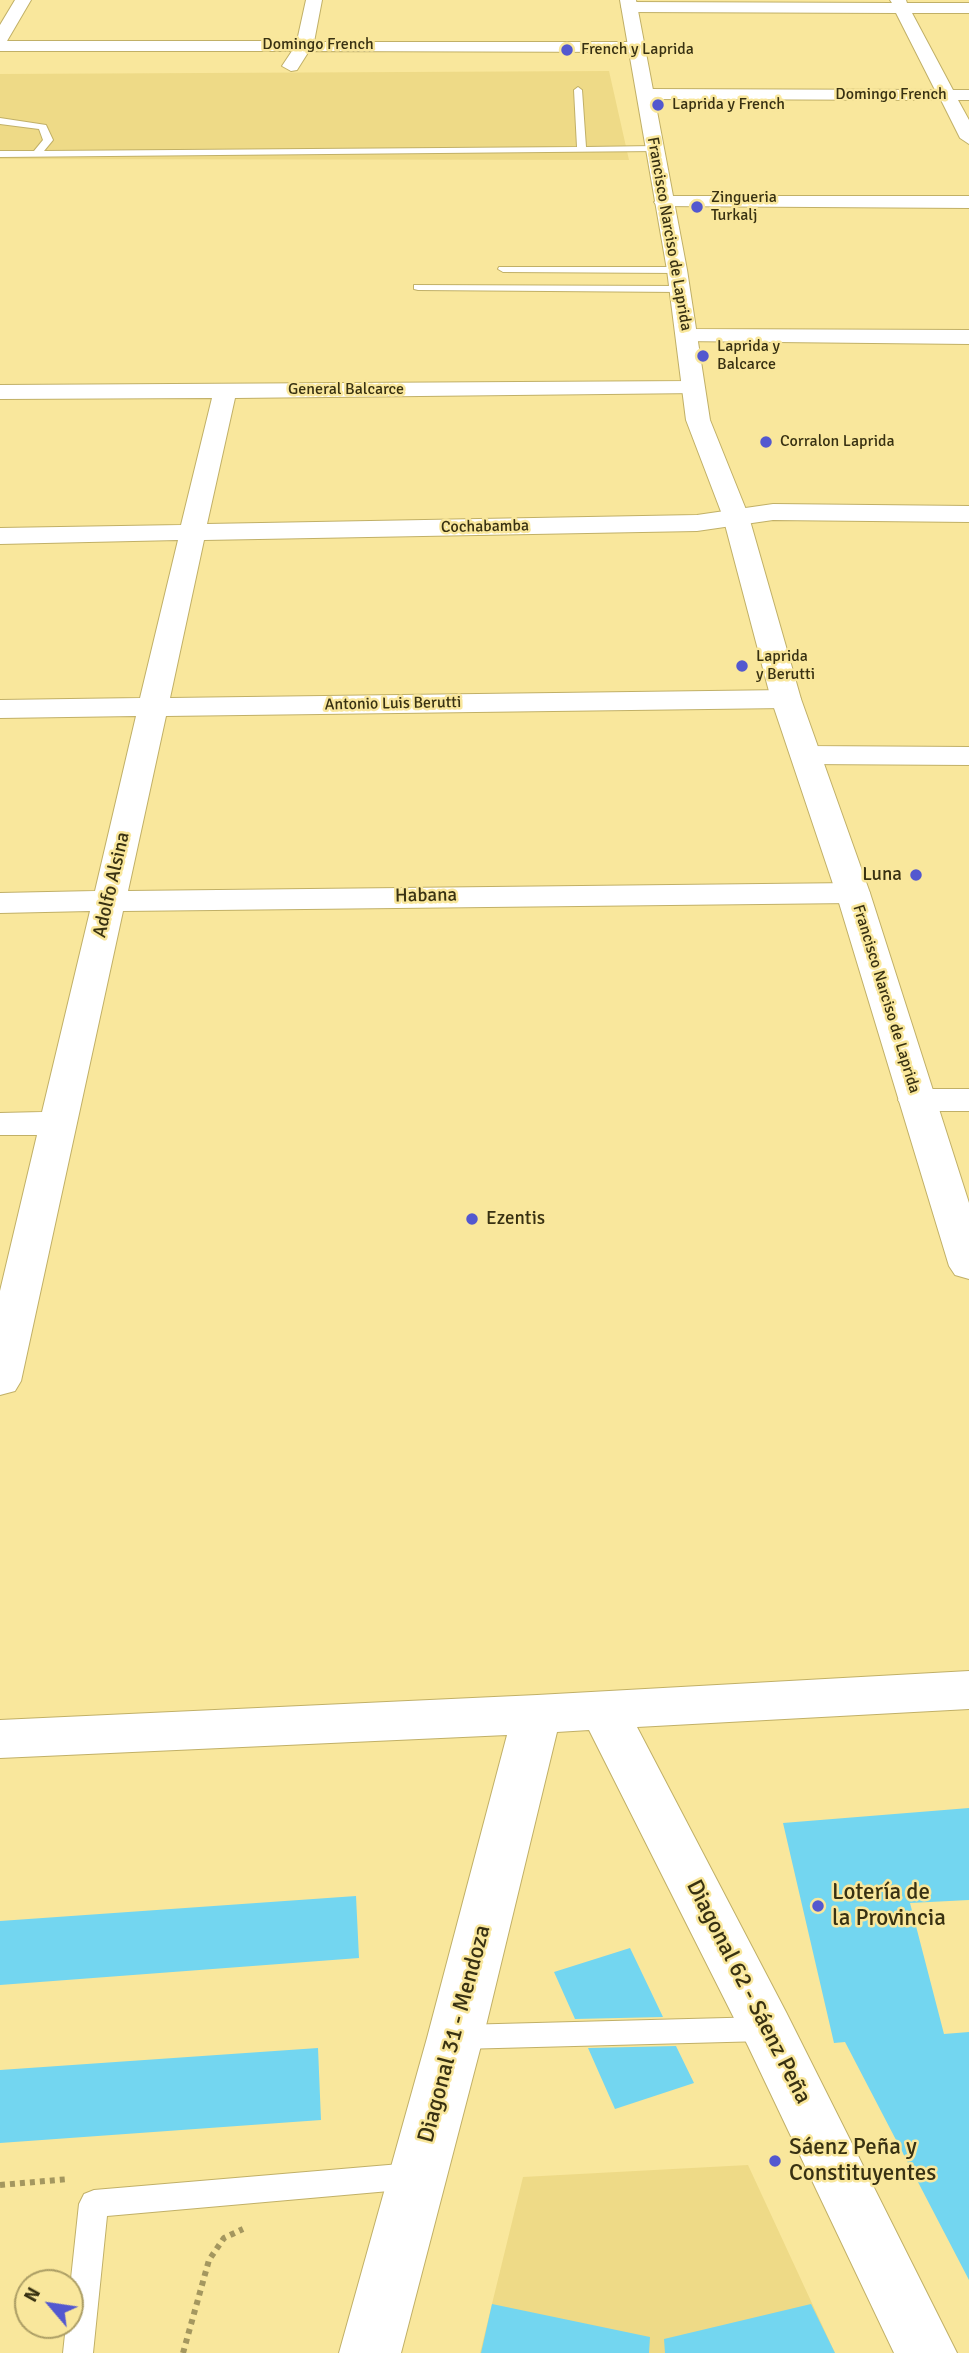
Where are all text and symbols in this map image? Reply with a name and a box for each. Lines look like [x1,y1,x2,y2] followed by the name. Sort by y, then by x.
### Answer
[262,35,374,55] street label: Domingo French
[581,40,694,60] place label: French y Laprida
[559,42,575,58] marker: French y Laprida
[835,85,947,105] street label: Domingo French
[672,95,785,115] place label: Laprida y French
[650,97,666,113] marker: Laprida y French
[643,136,695,332] street label: Francisco Narciso de Laprida
[711,188,777,226] place label: Zingueria Turkalj
[689,199,705,215] marker: Zingueria Turkalj
[717,337,780,375] place label: Laprida y Balcarce
[695,348,711,364] marker: Laprida y Balcarce
[288,380,404,400] street label: General Balcarce
[780,432,895,452] place label: Corralon Laprida
[758,434,774,450] marker: Corralon Laprida
[441,517,529,537] street label: Cochabamba
[756,647,815,685] place label: Laprida y Berutti
[734,658,750,674] marker: Laprida y Berutti
[324,693,462,715] street label: Antonio Luis Berutti
[89,830,135,940] street label: Adolfo Alsina
[862,864,902,886] place label: Luna
[908,867,924,883] marker: Luna
[395,884,457,908] street label: Habana
[848,902,924,1096] street label: Francisco Narciso de Laprida
[486,1208,545,1230] place label: Ezentis
[464,1211,480,1227] marker: Ezentis
[679,1875,817,2109] street label: Diagonal 62 - Sáenz Peña
[832,1879,946,1933] place label: Lotería de la Provincia
[810,1898,826,1914] marker: Lotería de la Provincia
[413,1922,497,2146] street label: Diagonal 31 - Mendoza
[789,2134,936,2188] place label: Sáenz Peña y Constituyentes
[767,2153,783,2169] marker: Sáenz Peña y Constituyentes
[14,2269,84,2339] north arrow
[19,2283,46,2306] text: N

